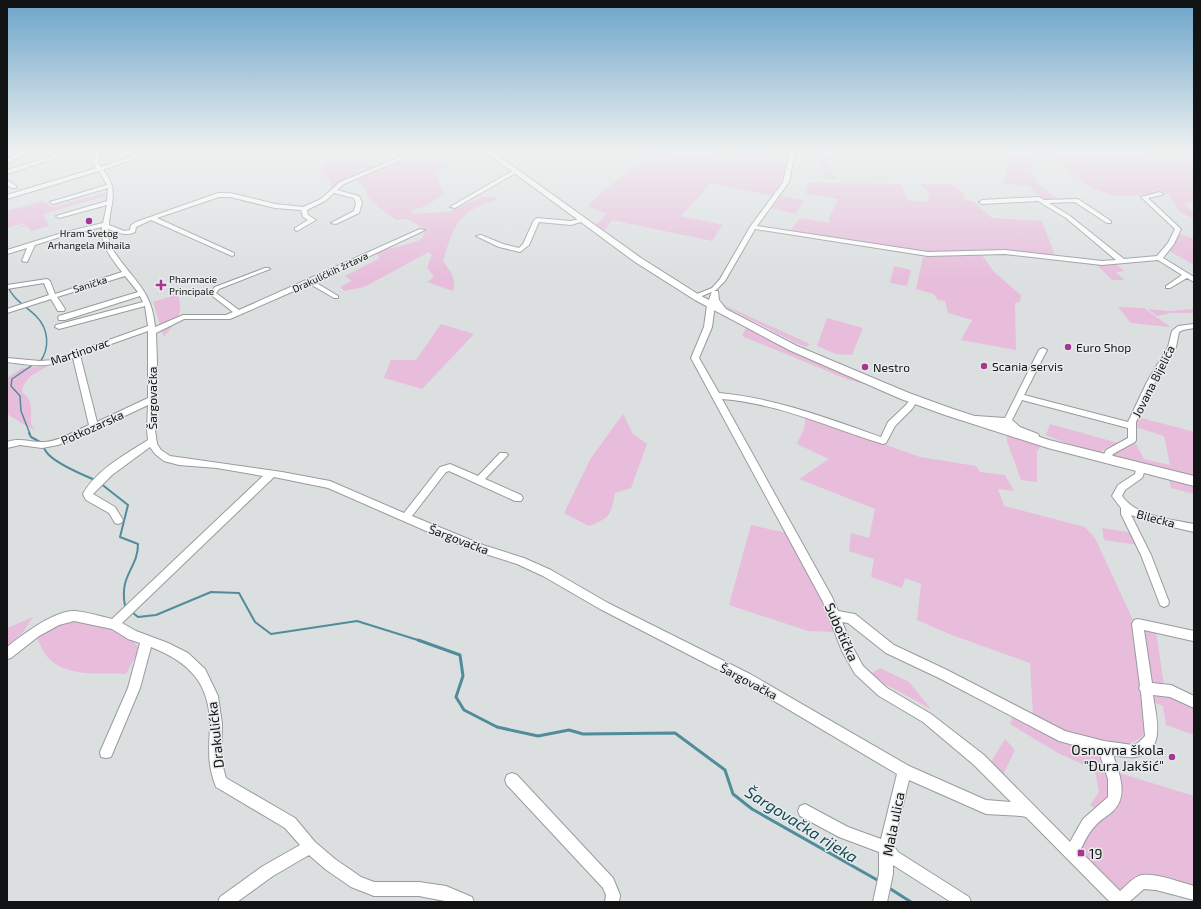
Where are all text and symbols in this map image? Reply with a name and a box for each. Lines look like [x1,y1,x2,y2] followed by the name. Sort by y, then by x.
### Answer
[84,216,94,226] marker: Hram Svetog Arhangela Mihaila
[48,227,130,251] place label: Hram Svetog Arhangela Mihaila
[290,249,370,295] street label: Drakulićkih žrtava
[72,273,108,295] street label: Sanička
[169,273,217,297] place label: Pharmacie Principale
[156,280,166,290] marker: Pharmacie Principale
[48,334,112,368] street label: Martinovac
[1076,340,1131,354] place label: Euro Shop
[1063,342,1073,352] marker: Euro Shop
[1129,343,1178,420] street label: Jovana Bijelića
[992,359,1063,373] place label: Scania servis
[873,360,910,374] place label: Nestro
[979,361,989,371] marker: Scania servis
[860,362,870,372] marker: Nestro
[145,367,159,429] street label: Šargovačka
[58,407,126,447] street label: Potkozarska
[1135,506,1177,530] street label: Bilećka
[427,521,491,557] street label: Šargovačka
[822,600,862,664] street label: Subotička
[718,660,780,702] street label: Šargovačka
[203,701,227,769] street label: Drakulićka
[1071,741,1164,774] place label: Osnovna škola "Đura Jakšić"
[1167,752,1177,762] marker: Osnovna škola "Đura Jakšić"
[742,782,862,867] water label: Šargovačka rijeka
[878,790,908,858] street label: Mala ulica
[1089,845,1103,862] place label: 19
[1076,848,1086,858] marker: 19

